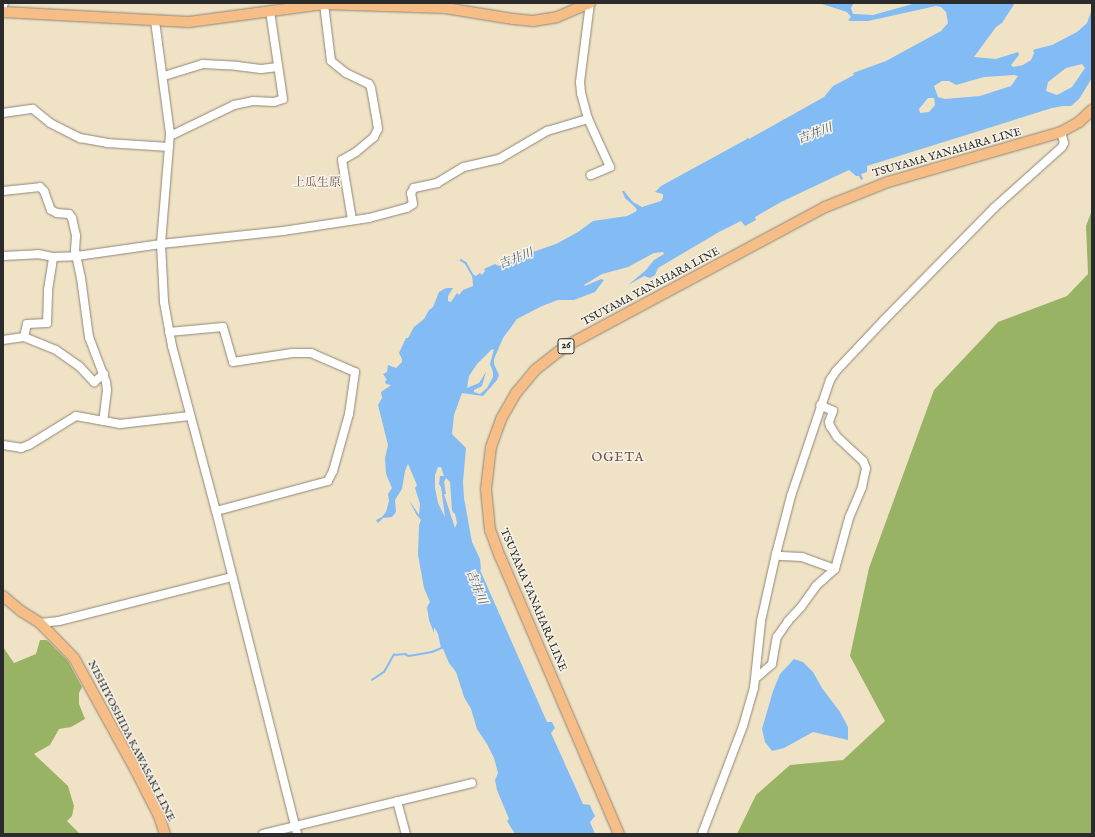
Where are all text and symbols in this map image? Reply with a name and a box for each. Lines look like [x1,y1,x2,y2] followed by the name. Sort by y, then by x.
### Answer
[796,121,834,147] water label: 吉井川
[871,125,1023,181] street label: TSUYAMA YANAHARA LINE
[293,176,341,190] district label: 上瓜生原
[580,245,722,329] street label: TSUYAMA YANAHARA LINE
[497,246,535,272] water label: 吉井川
[557,338,575,354] road number: 26
[591,450,645,466] district label: OGETA
[497,527,569,673] street label: TSUYAMA YANAHARA LINE
[463,568,489,606] water label: 吉井川
[84,658,178,824] street label: NISHIYOSHIDA KAWASAKI LINE

